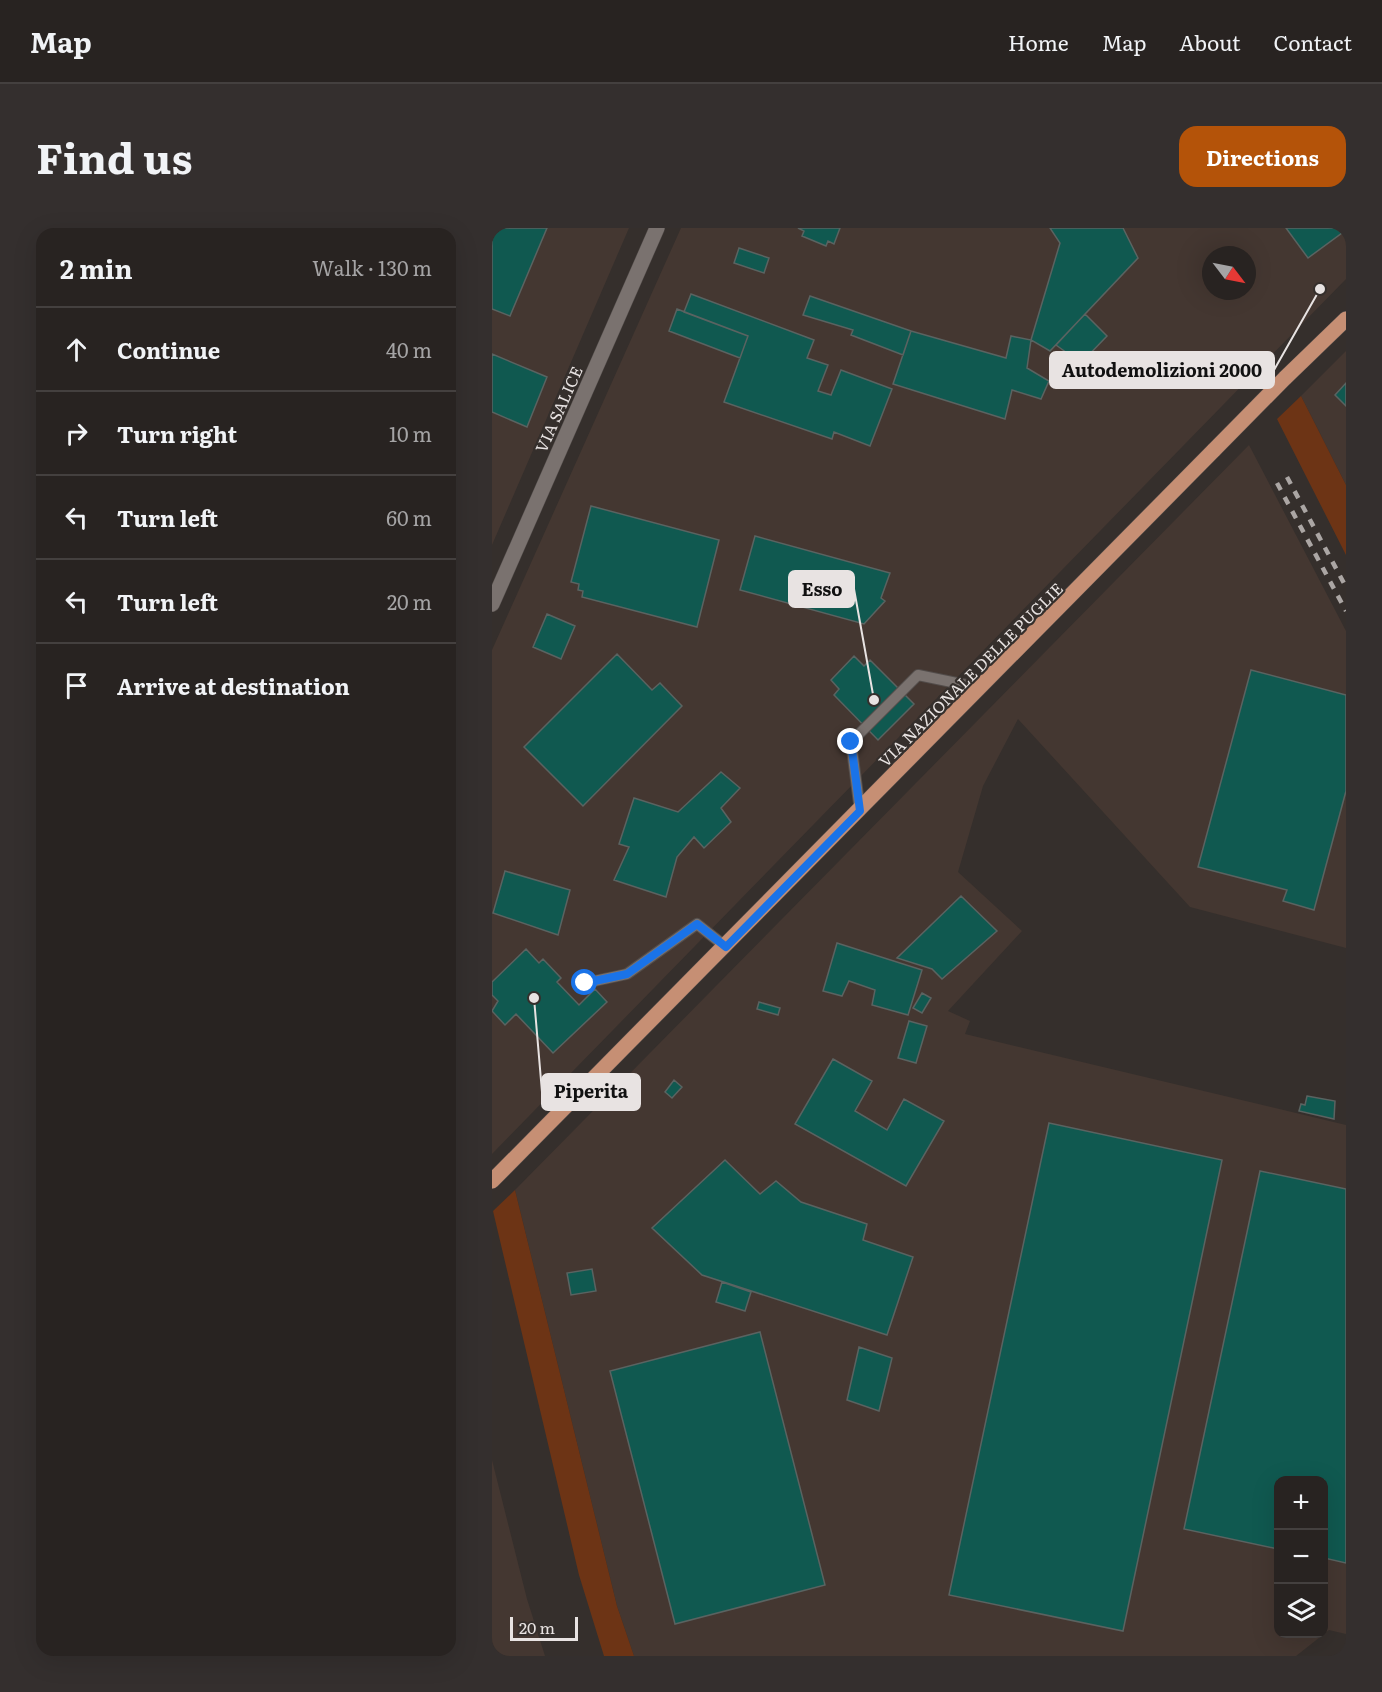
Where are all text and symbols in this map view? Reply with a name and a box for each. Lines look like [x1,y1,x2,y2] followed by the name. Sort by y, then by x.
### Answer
[30,20,92,62] text: Map
[1008,26,1069,57] text: Home
[1102,26,1146,57] text: Map
[1179,26,1241,57] text: About
[1274,26,1352,57] text: Contact
[36,125,193,187] text: Find us
[1179,126,1346,187] button: Directions
[1202,246,1256,300] north arrow
[60,248,133,287] text: 2 min
[312,252,432,282] text: Walk · 130 m
[60,333,93,366] icon: ahead
[117,333,220,366] text: Continue
[386,334,432,364] text: 40 m
[1050,352,1274,388] callout: Autodemolizioni 2000
[1062,356,1262,383] text: Autodemolizioni 2000
[528,362,588,456] street label: VIA SALICE
[60,417,93,450] icon: right
[117,417,237,450] text: Turn right
[389,418,432,448] text: 10 m
[60,501,93,534] icon: left
[117,501,218,534] text: Turn left
[386,502,432,532] text: 60 m
[789,571,854,607] callout: Esso
[801,575,843,602] text: Esso
[872,576,1068,772] street label: VIA NAZIONALE DELLE PUGLIE
[60,585,93,618] icon: left
[117,585,218,618] text: Turn left
[387,586,432,616] text: 20 m
[60,669,93,702] icon: arrive
[117,669,350,702] text: Arrive at destination
[837,728,863,754] route end
[571,969,597,995] route start
[542,1074,640,1110] callout: Piperita
[554,1077,629,1104] text: Piperita
[1274,1476,1328,1638] map controls
[1274,1476,1328,1530] button: +
[1274,1530,1328,1584] button: −
[1274,1584,1328,1638] button: layers
[510,1614,578,1642] scale bar
[519,1615,555,1639] text: 20 m

